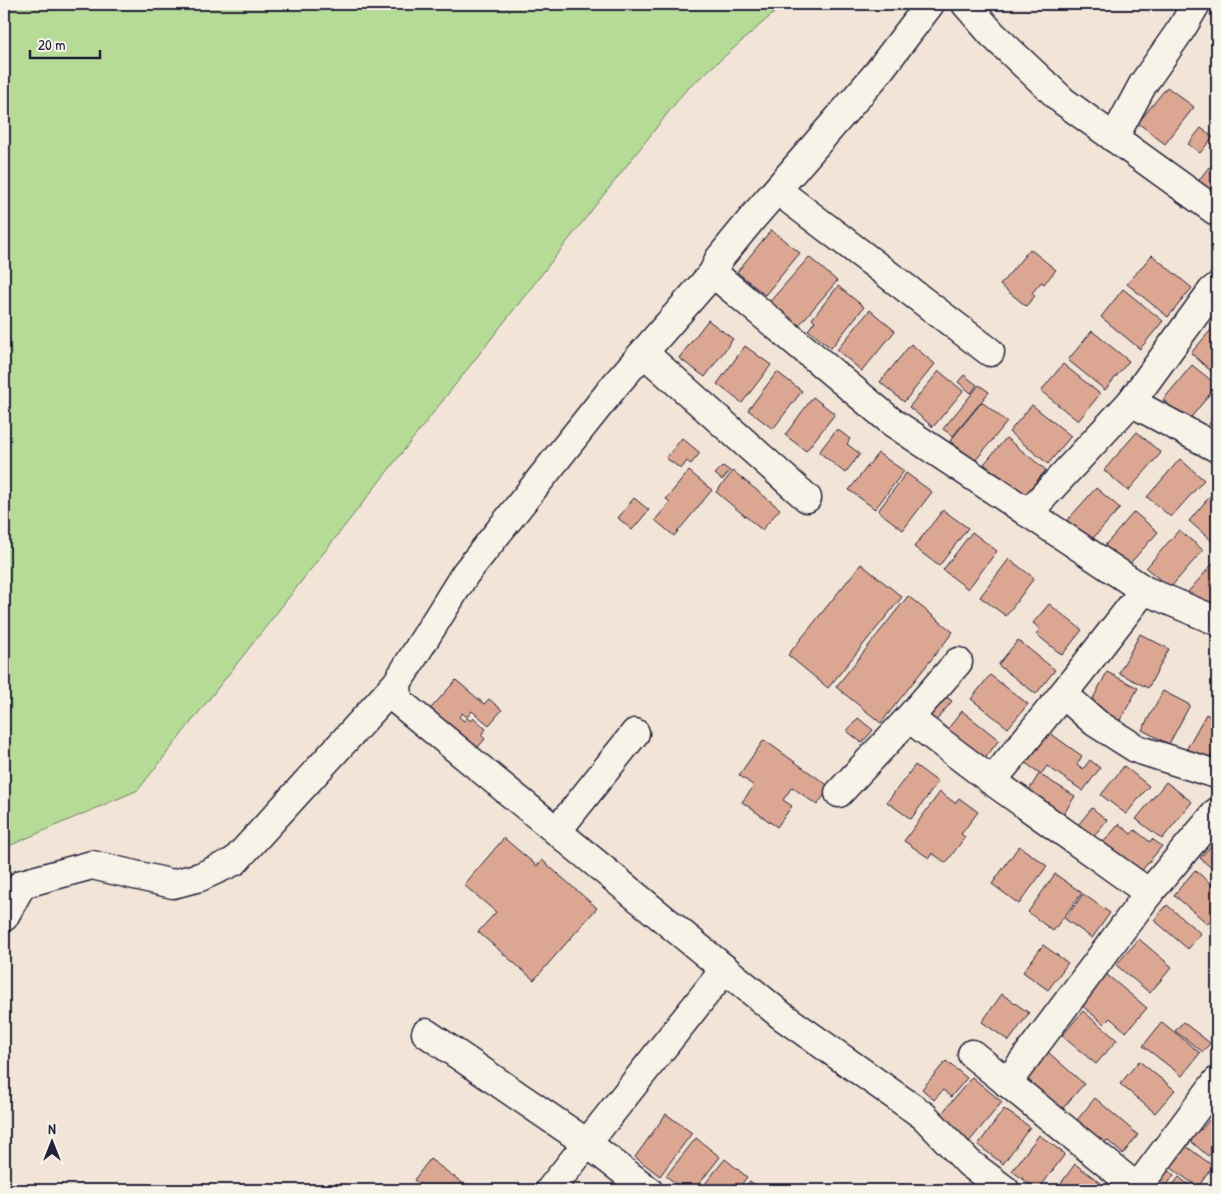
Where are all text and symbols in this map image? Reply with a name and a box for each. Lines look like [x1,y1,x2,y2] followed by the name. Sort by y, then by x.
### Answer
[30,28,100,60] scale bar
[38,34,65,55] text: 20 m
[28,1116,78,1166] north arrow
[48,1119,56,1138] text: N

